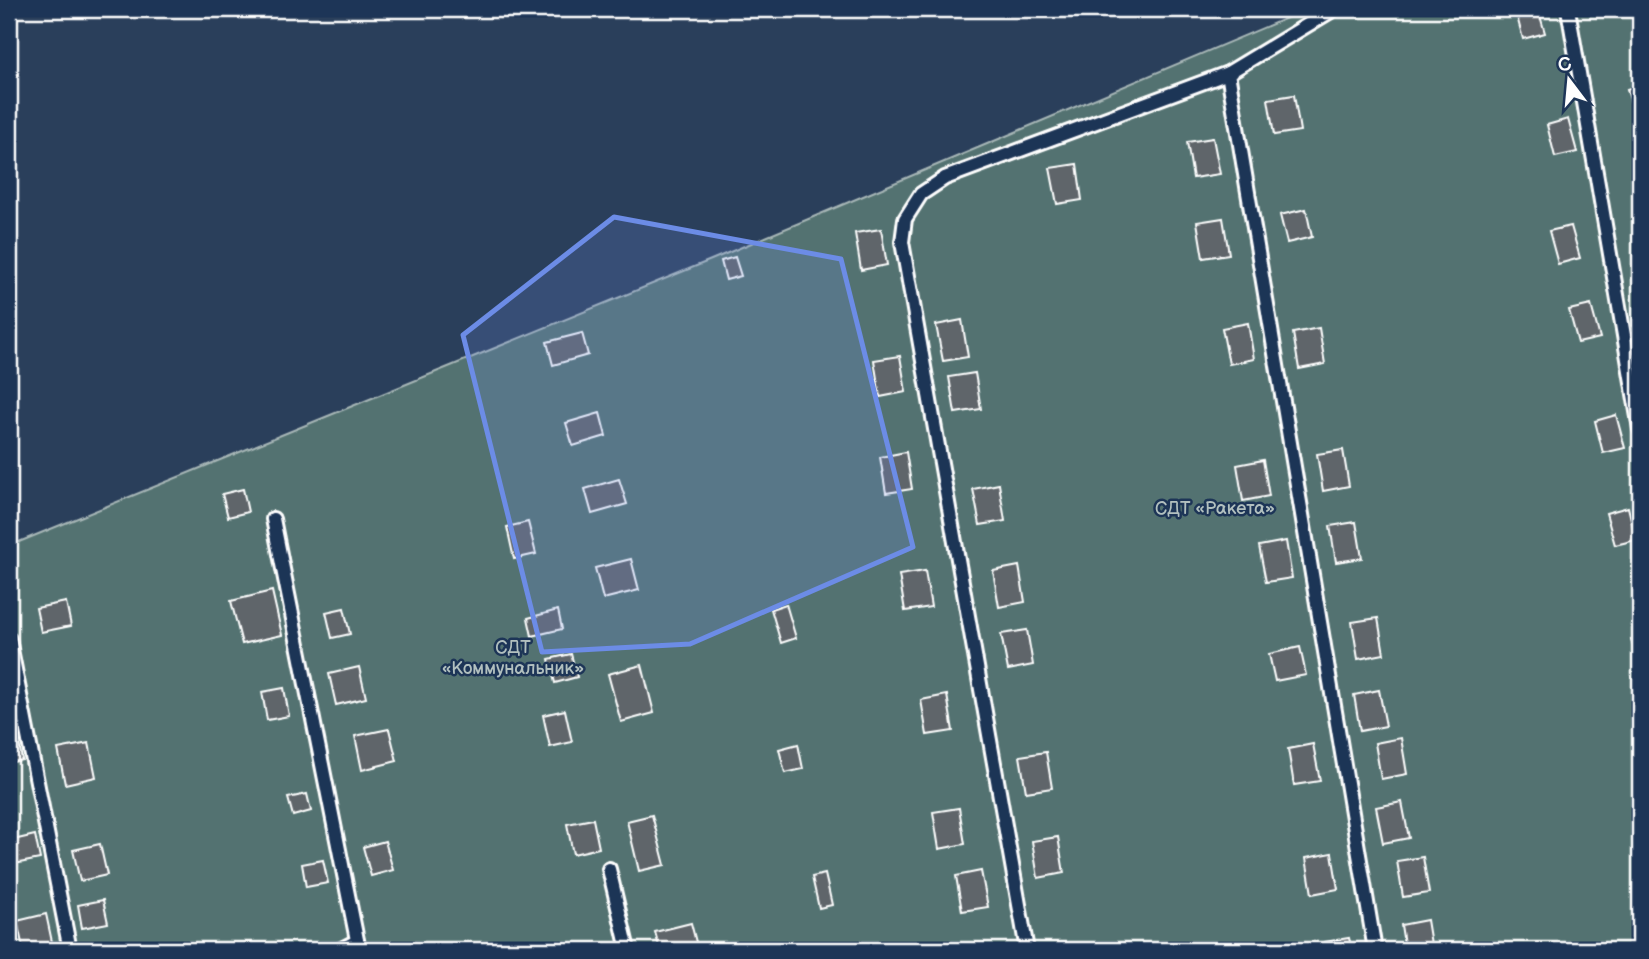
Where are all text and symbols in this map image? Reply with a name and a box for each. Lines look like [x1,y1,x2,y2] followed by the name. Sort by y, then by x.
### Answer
[1534,46,1604,116] north arrow
[1555,52,1574,78] text: С
[1155,498,1275,519] park label: СДТ «Ракета»
[442,637,584,679] park label: СДТ «Коммунальник»

